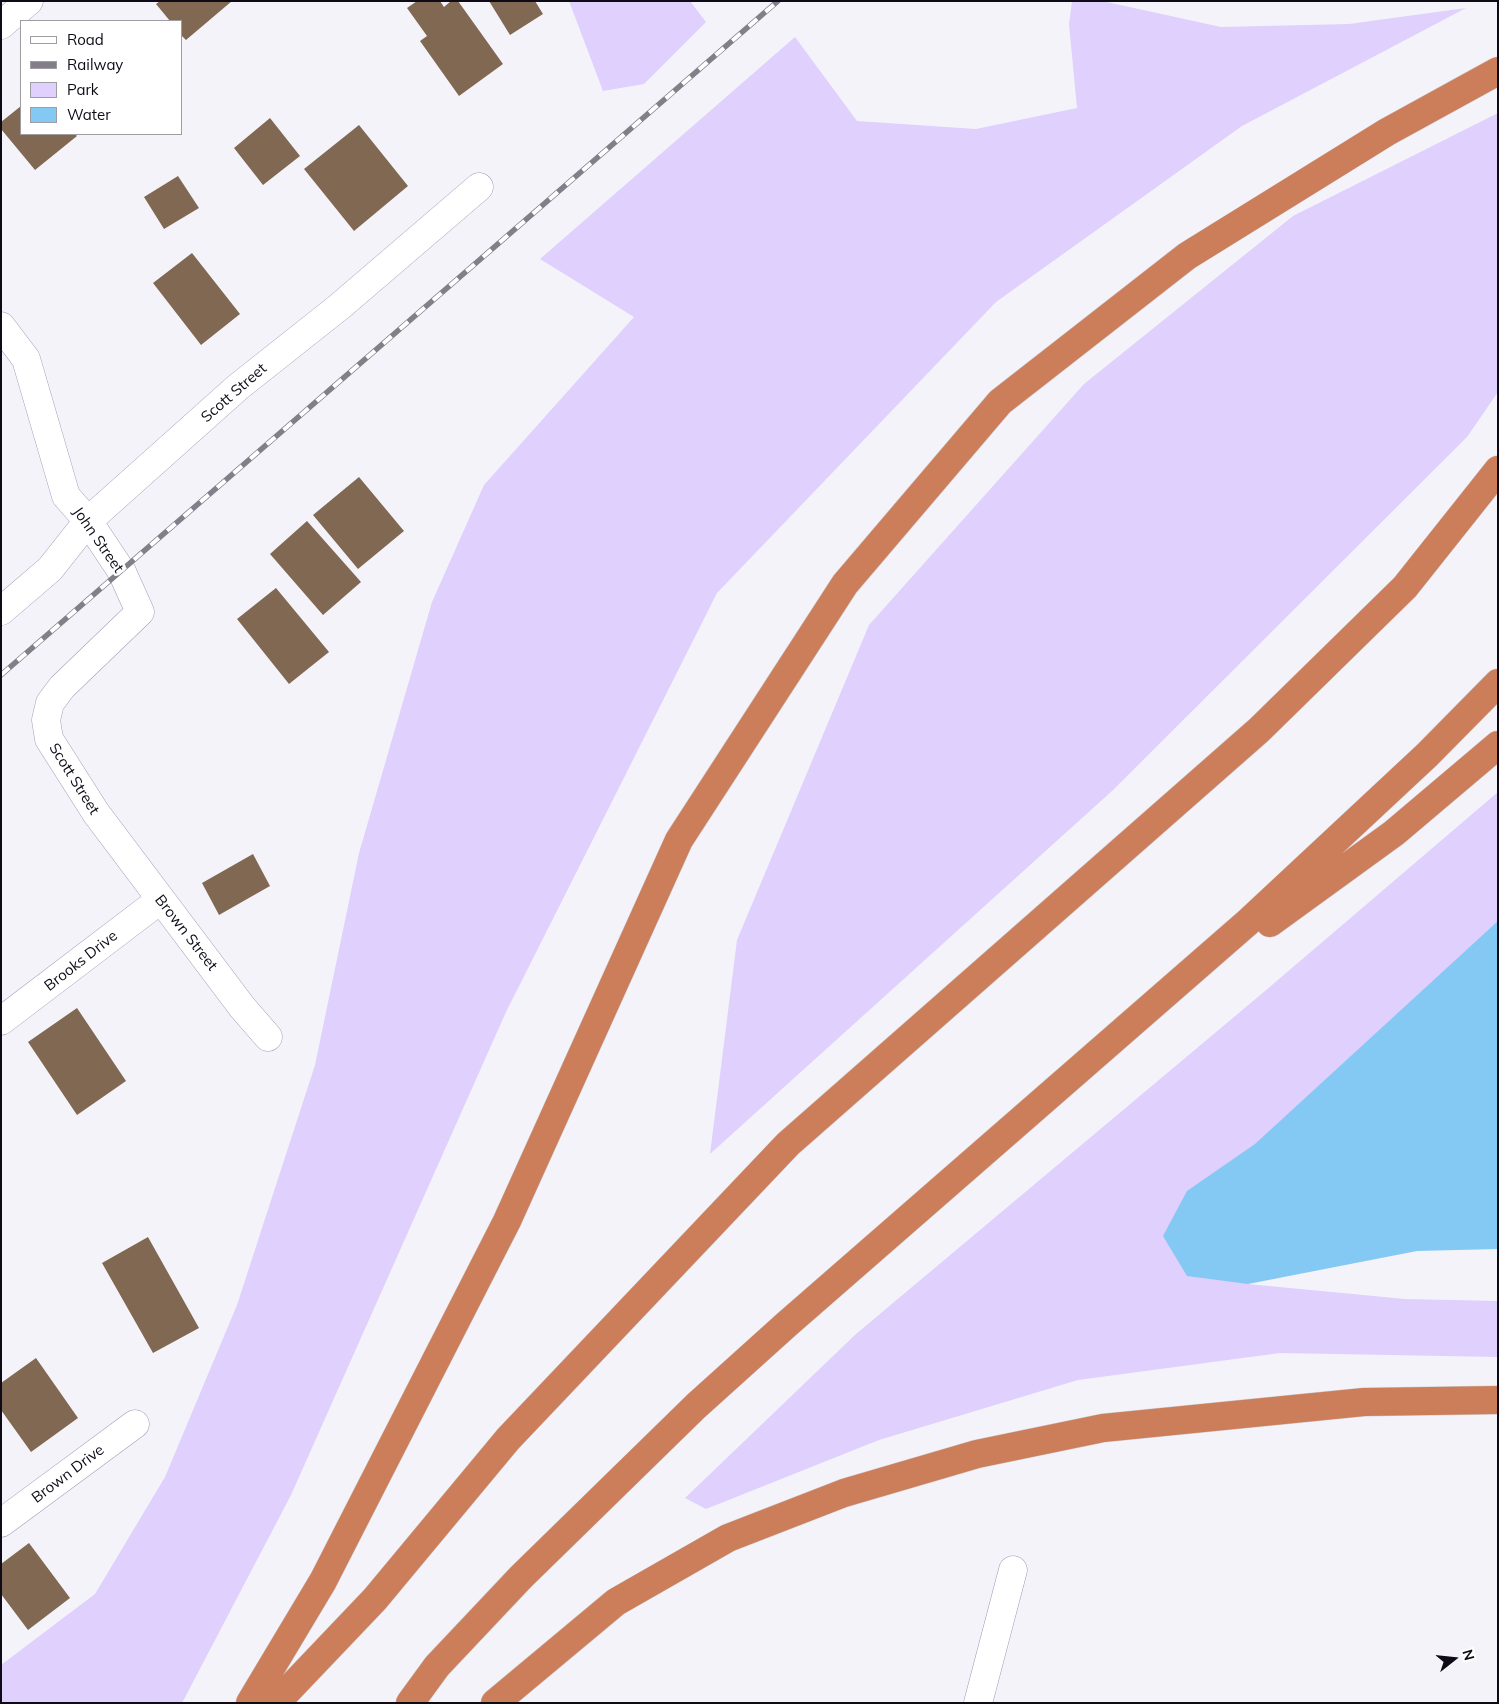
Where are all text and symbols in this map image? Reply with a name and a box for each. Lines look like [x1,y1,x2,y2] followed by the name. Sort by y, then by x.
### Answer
[20,20,182,135] legend
[67,30,104,49] text: Road
[67,55,123,74] text: Railway
[67,80,99,99] text: Park
[67,105,111,124] text: Water
[198,360,270,426] street label: Scott Street
[69,504,127,576] street label: John Street
[45,740,103,818] street label: Scott Street
[151,892,221,974] street label: Brown Street
[41,927,121,995] street label: Brooks Drive
[28,1441,108,1507] street label: Brown Drive
[1429,1634,1479,1684] north arrow
[1458,1647,1479,1662] text: N

